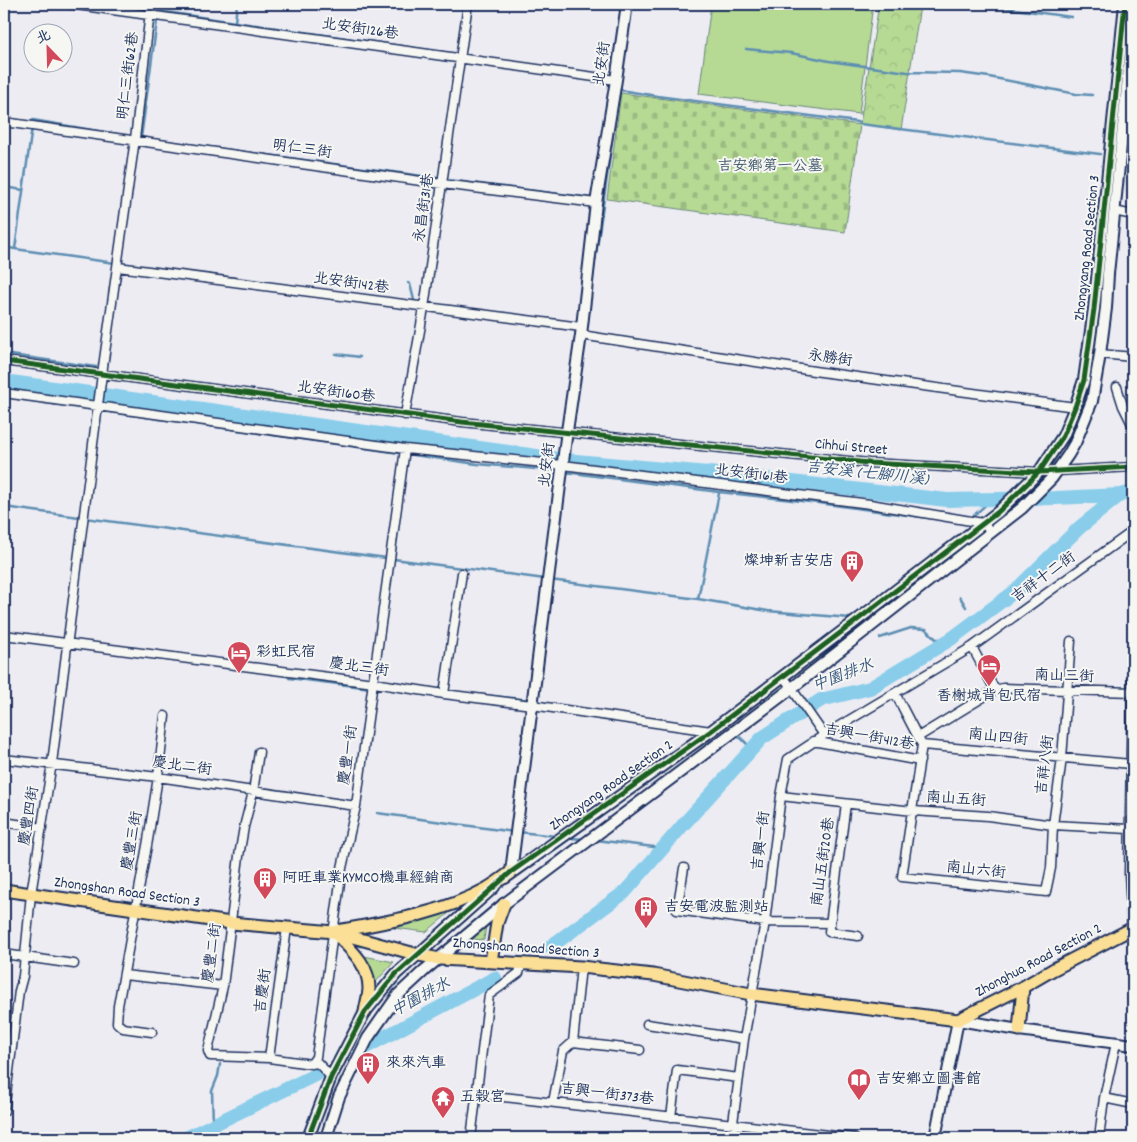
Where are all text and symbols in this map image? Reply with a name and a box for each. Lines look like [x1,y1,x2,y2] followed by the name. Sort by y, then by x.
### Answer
[320,14,400,46] street label: 北安街126巷
[22,22,72,72] north arrow
[33,26,54,50] text: 北
[113,31,145,121] street label: 明仁三街62巷
[589,40,617,88] street label: 北安街
[271,135,333,165] street label: 明仁三街
[717,156,823,178] park label: 吉安鄉第一公墓
[409,172,441,244] street label: 永昌街31巷
[1069,174,1107,322] street label: Zhongyang Road Section 3
[312,268,390,300] street label: 北安街142巷
[806,345,854,373] street label: 永勝街
[295,377,377,409] street label: 北安街160巷
[814,434,889,462] street label: Cihhui Street
[534,441,562,489] street label: 北安街
[804,456,931,492] water label: 吉安溪 (七腳川溪)
[713,460,789,490] street label: 北安街161巷
[1007,547,1081,609] street label: 吉祥十二街
[839,549,865,583] building icon: 燦坤新吉安店
[744,551,834,573] place label: 燦坤新吉安店
[226,640,252,674] hotel icon: 彩虹民宿
[256,642,316,664] place label: 彩虹民宿
[328,653,390,683] street label: 慶北三街
[809,653,878,698] water label: 中園排水
[976,653,1002,687] hotel icon: 香榭城背包民宿
[1034,665,1094,689] street label: 南山三街
[936,686,1042,708] place label: 香榭城背包民宿
[822,719,916,757] street label: 吉興一街412巷
[334,724,364,786] street label: 慶豐一街
[967,724,1029,752] street label: 南山四街
[1031,734,1061,796] street label: 吉祥八街
[546,735,678,837] street label: Zhongyang Road Section 2
[151,752,213,782] street label: 慶北二街
[14,785,46,847] street label: 慶豐四街
[925,787,987,813] street label: 南山五街
[117,810,149,872] street label: 慶豐三街
[747,810,777,872] street label: 吉興一街
[807,816,841,908] street label: 南山五街20巷
[945,857,1007,885] street label: 南山六街
[252,866,278,900] building icon: 阿旺車業KYMCO機車經銷商
[282,868,454,890] place label: 阿旺車業KYMCO機車經銷商
[53,872,201,914] street label: Zhongshan Road Section 3
[633,895,659,929] building icon: 吉安電波監測站
[664,897,769,919] place label: 吉安電波監測站
[972,918,1106,1004] street label: Zhonghua Road Section 2
[198,922,228,984] street label: 慶豐二街
[452,933,600,965] street label: Zhongshan Road Section 3
[250,967,278,1015] street label: 吉慶街
[387,972,456,1023] water label: 中園排水
[355,1051,381,1085] building icon: 來來汽車
[386,1053,446,1075] place label: 來來汽車
[846,1067,872,1101] library icon: 吉安鄉立圖書館
[876,1069,981,1091] place label: 吉安鄉立圖書館
[559,1078,655,1112] street label: 吉興一街373巷
[430,1085,456,1119] temple icon: 五榖宮
[460,1087,505,1109] place label: 五榖宮

